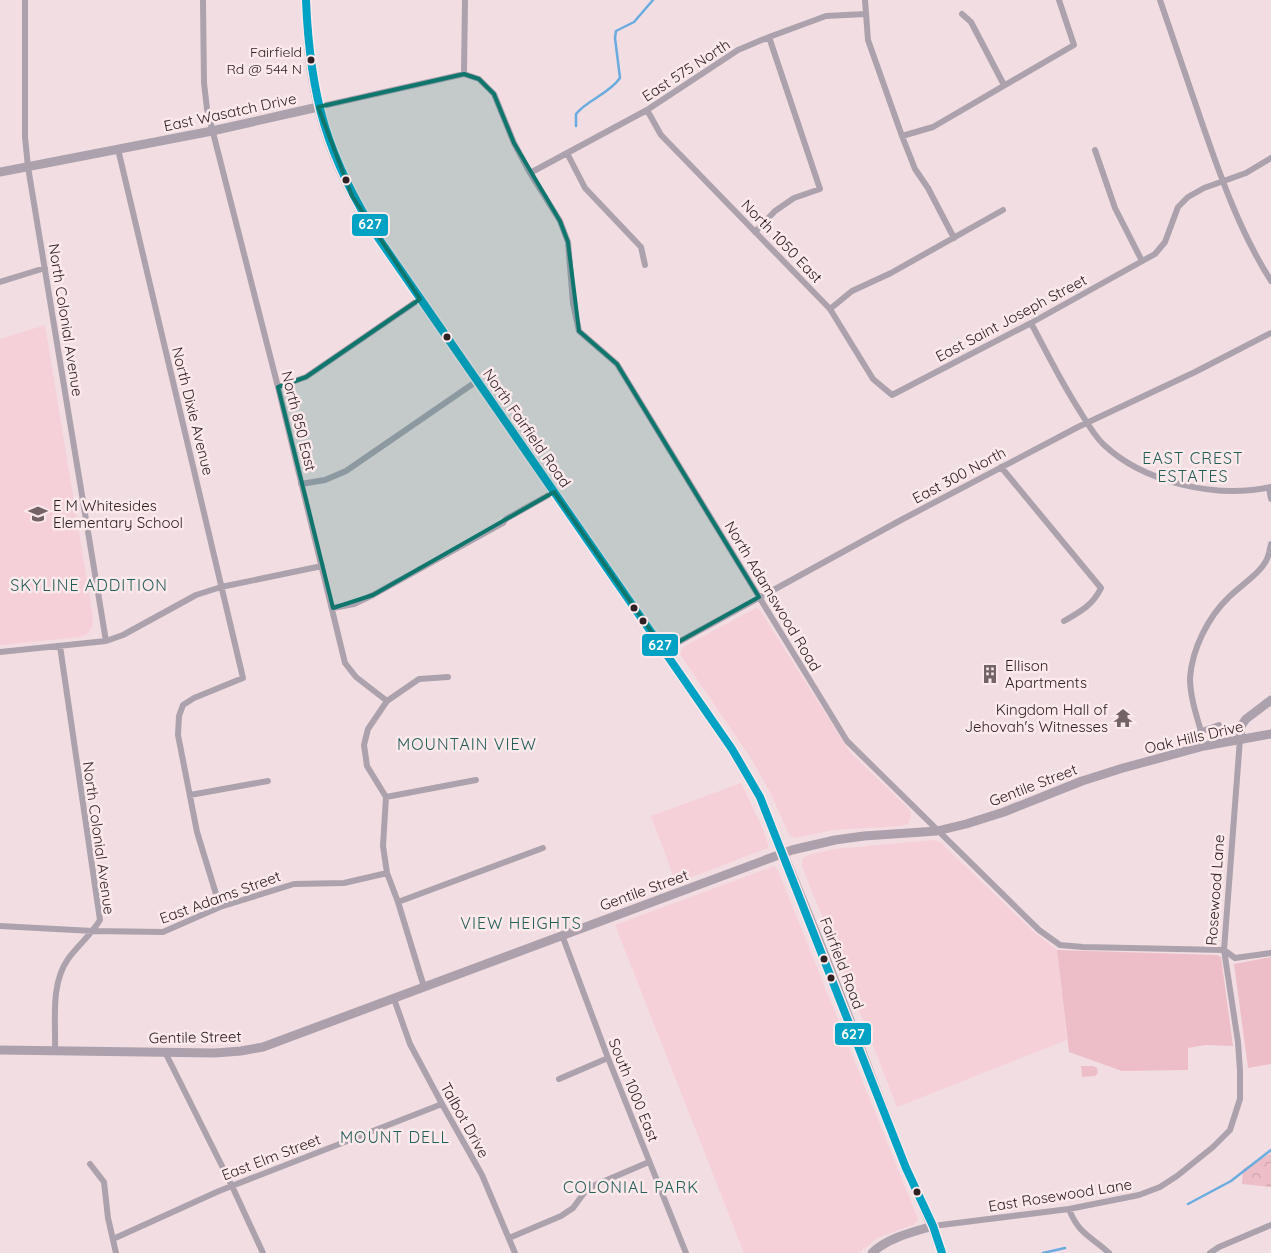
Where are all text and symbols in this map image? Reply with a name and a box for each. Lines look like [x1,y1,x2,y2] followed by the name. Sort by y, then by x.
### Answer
[638,34,734,106] street label: East 575 North
[227,43,302,78] place label: Fairfield Rd @ 544 N
[306,55,316,65] marker: Fairfield Rd @ 544 N
[162,89,298,135] street label: East Wasatch Drive
[341,175,351,185] unlabelled marker
[737,195,827,287] street label: North 1050 East
[351,213,389,237] line badge: 627
[358,215,382,233] text: 627
[45,242,87,398] street label: North Colonial Avenue
[932,270,1090,366] street label: East Saint Joseph Street
[442,332,452,342] unlabelled marker
[168,345,218,477] street label: North Dixie Avenue
[479,365,575,491] street label: North Fairfield Road
[277,369,321,473] street label: North 850 East
[909,442,1009,508] street label: East 300 North
[1142,448,1244,486] district label: EAST CREST ESTATES
[53,496,183,532] place label: E M Whitesides Elementary School
[27,503,49,525] school or university icon: E M Whitesides Elementary School
[721,517,825,675] street label: North Adamswood Road
[10,575,168,595] district label: SKYLINE ADDITION
[629,603,639,613] unlabelled marker
[638,616,648,626] unlabelled marker
[641,633,679,657] line badge: 627
[648,636,672,654] text: 627
[1005,656,1087,692] place label: Ellison Apartments
[979,663,1001,685] building icon: Ellison Apartments
[964,700,1109,736] place label: Kingdom Hall of Jehovah's Witnesses
[1112,707,1134,729] temple icon: Kingdom Hall of Jehovah's Witnesses
[1143,716,1245,758] street label: Oak Hills Drive
[397,734,537,754] district label: MOUNTAIN VIEW
[79,760,119,916] street label: North Colonial Avenue
[986,760,1080,810] street label: Gentile Street
[1202,834,1228,946] street label: Rosewood Lane
[597,865,691,915] street label: Gentile Street
[157,866,283,928] street label: East Adams Street
[460,913,582,933] district label: VIEW HEIGHTS
[816,914,868,1012] street label: Fairfield Road
[819,954,829,964] unlabelled marker
[826,973,836,983] unlabelled marker
[834,1022,872,1046] line badge: 627
[841,1025,865,1043] text: 627
[148,1027,242,1047] street label: Gentile Street
[605,1035,663,1145] street label: South 1000 East
[436,1079,494,1161] street label: Talbot Drive
[340,1127,450,1147] district label: MOUNT DELL
[219,1129,323,1185] street label: East Elm Street
[987,1174,1133,1216] street label: East Rosewood Lane
[563,1177,699,1197] district label: COLONIAL PARK
[912,1187,922,1197] unlabelled marker

